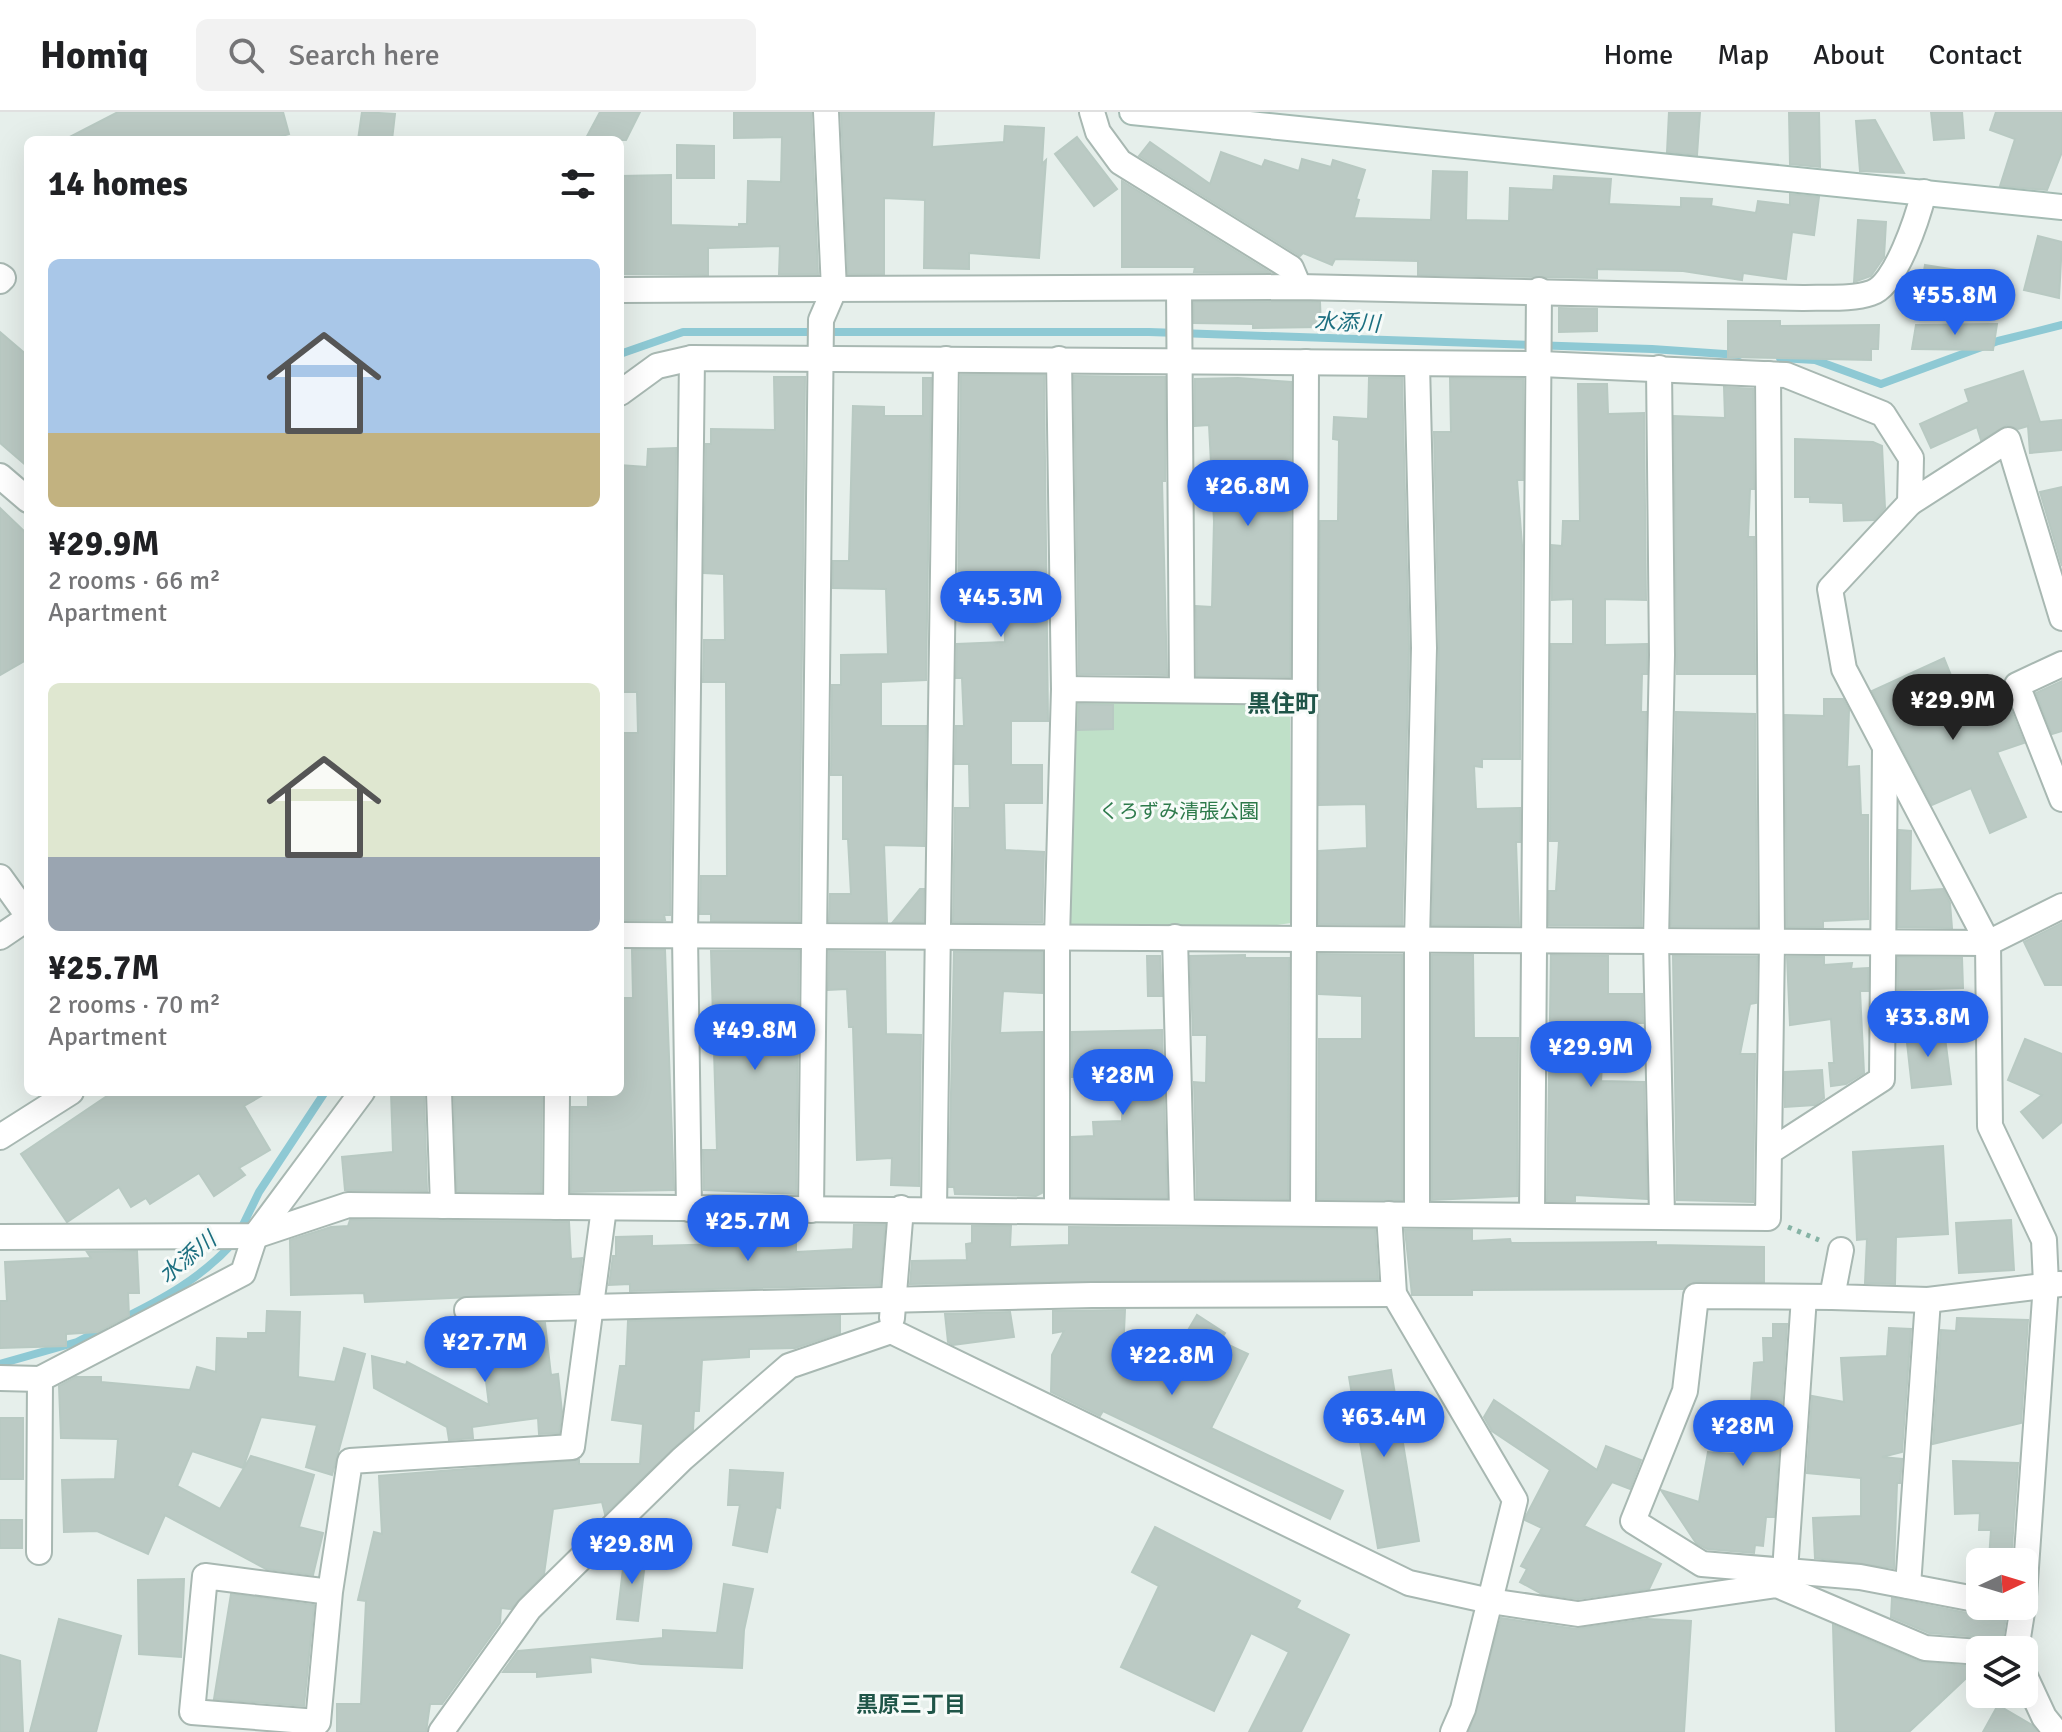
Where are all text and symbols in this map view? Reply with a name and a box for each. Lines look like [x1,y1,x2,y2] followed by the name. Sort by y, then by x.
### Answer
[196,19,756,91] search box
[40,32,148,79] text: Homiq
[224,33,268,77] icon: search
[288,37,440,74] text: Search here
[1604,38,1673,72] text: Home
[1717,38,1769,72] text: Map
[1813,38,1885,72] text: About
[1929,38,2022,72] text: Contact
[556,162,600,206] icon: filters
[48,163,188,205] text: 14 homes
[1890,269,2020,337] pin: ¥55.8M
[1912,279,1998,311] text: ¥55.8M
[1314,308,1382,337] water label: 水添川
[252,311,396,455] icon: home
[1183,460,1313,528] pin: ¥26.8M
[1205,470,1291,502] text: ¥26.8M
[48,523,160,565] text: ¥29.9M
[48,565,221,597] text: 2 rooms · 66 m²
[936,571,1066,639] pin: ¥45.3M
[958,581,1044,613] text: ¥45.3M
[48,597,167,629] text: Apartment
[1888,674,2018,742] pin: ¥29.9M
[1910,684,1996,716] text: ¥29.9M
[1247,689,1319,719] district label: 黒住町
[252,735,396,879] icon: home
[1099,799,1259,824] park label: くろずみ清張公園
[48,947,160,989] text: ¥25.7M
[48,989,221,1021] text: 2 rooms · 70 m²
[1863,991,1993,1059] pin: ¥33.8M
[1885,1001,1971,1033] text: ¥33.8M
[690,1004,820,1072] pin: ¥49.8M
[712,1014,798,1046] text: ¥49.8M
[48,1021,167,1053] text: Apartment
[1526,1021,1656,1089] pin: ¥29.9M
[1548,1031,1634,1063] text: ¥29.9M
[1076,1049,1170,1117] pin: ¥28M
[1091,1059,1155,1091] text: ¥28M
[683,1195,813,1263] pin: ¥25.7M
[705,1205,791,1237] text: ¥25.7M
[153,1225,223,1289] water label: 水添川
[420,1316,550,1384] pin: ¥27.7M
[442,1326,528,1358] text: ¥27.7M
[1107,1329,1237,1397] pin: ¥22.8M
[1129,1339,1215,1371] text: ¥22.8M
[1319,1391,1449,1459] pin: ¥63.4M
[1696,1400,1790,1468] pin: ¥28M
[1341,1401,1427,1433] text: ¥63.4M
[1711,1410,1775,1442] text: ¥28M
[567,1518,697,1586] pin: ¥29.8M
[589,1528,675,1560] text: ¥29.8M
[1966,1548,2038,1620] north arrow
[1966,1548,2038,1708] map controls
[1966,1636,2038,1708] button: layers
[856,1691,966,1718] district label: 黒原三丁目

